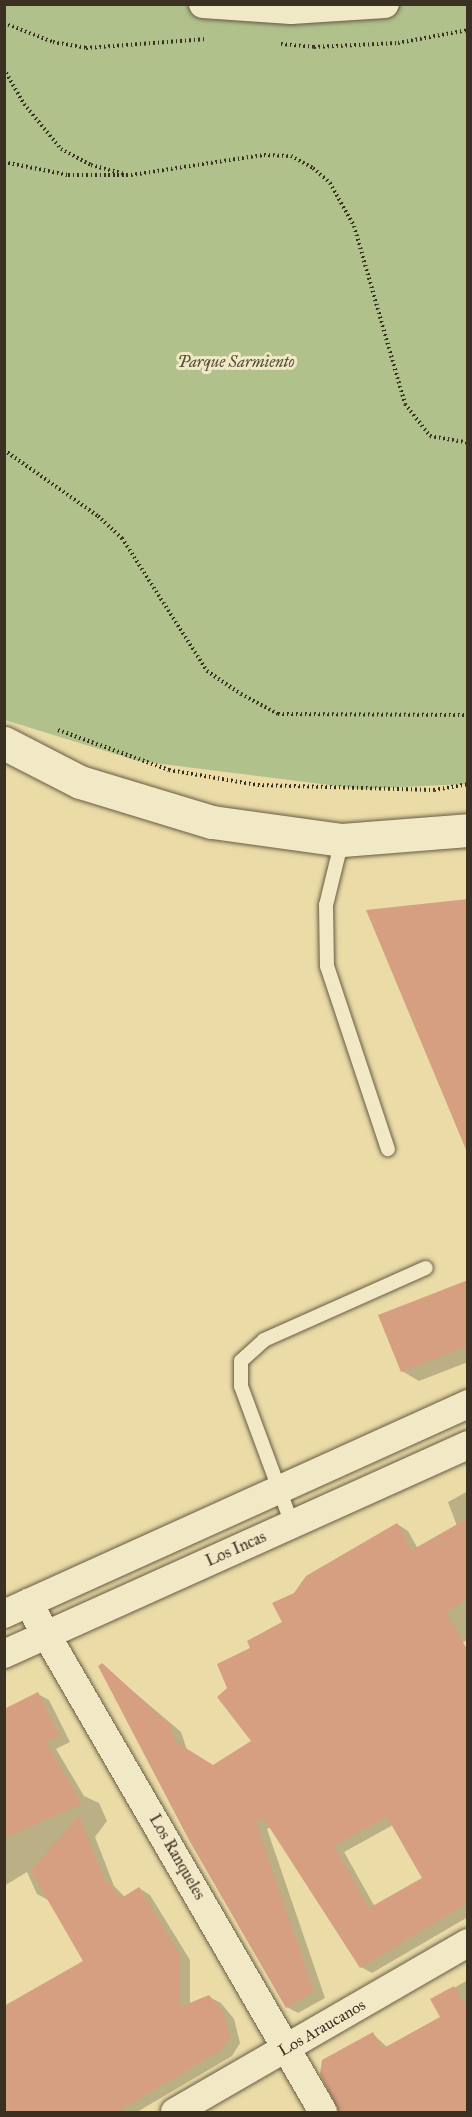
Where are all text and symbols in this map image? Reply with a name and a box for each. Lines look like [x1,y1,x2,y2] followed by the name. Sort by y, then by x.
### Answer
[177,352,295,372] park label: Parque Sarmiento
[203,1527,269,1571] street label: Los Incas
[145,1811,209,1903] street label: Los Ranqueles
[275,1995,369,2061] street label: Los Araucanos

